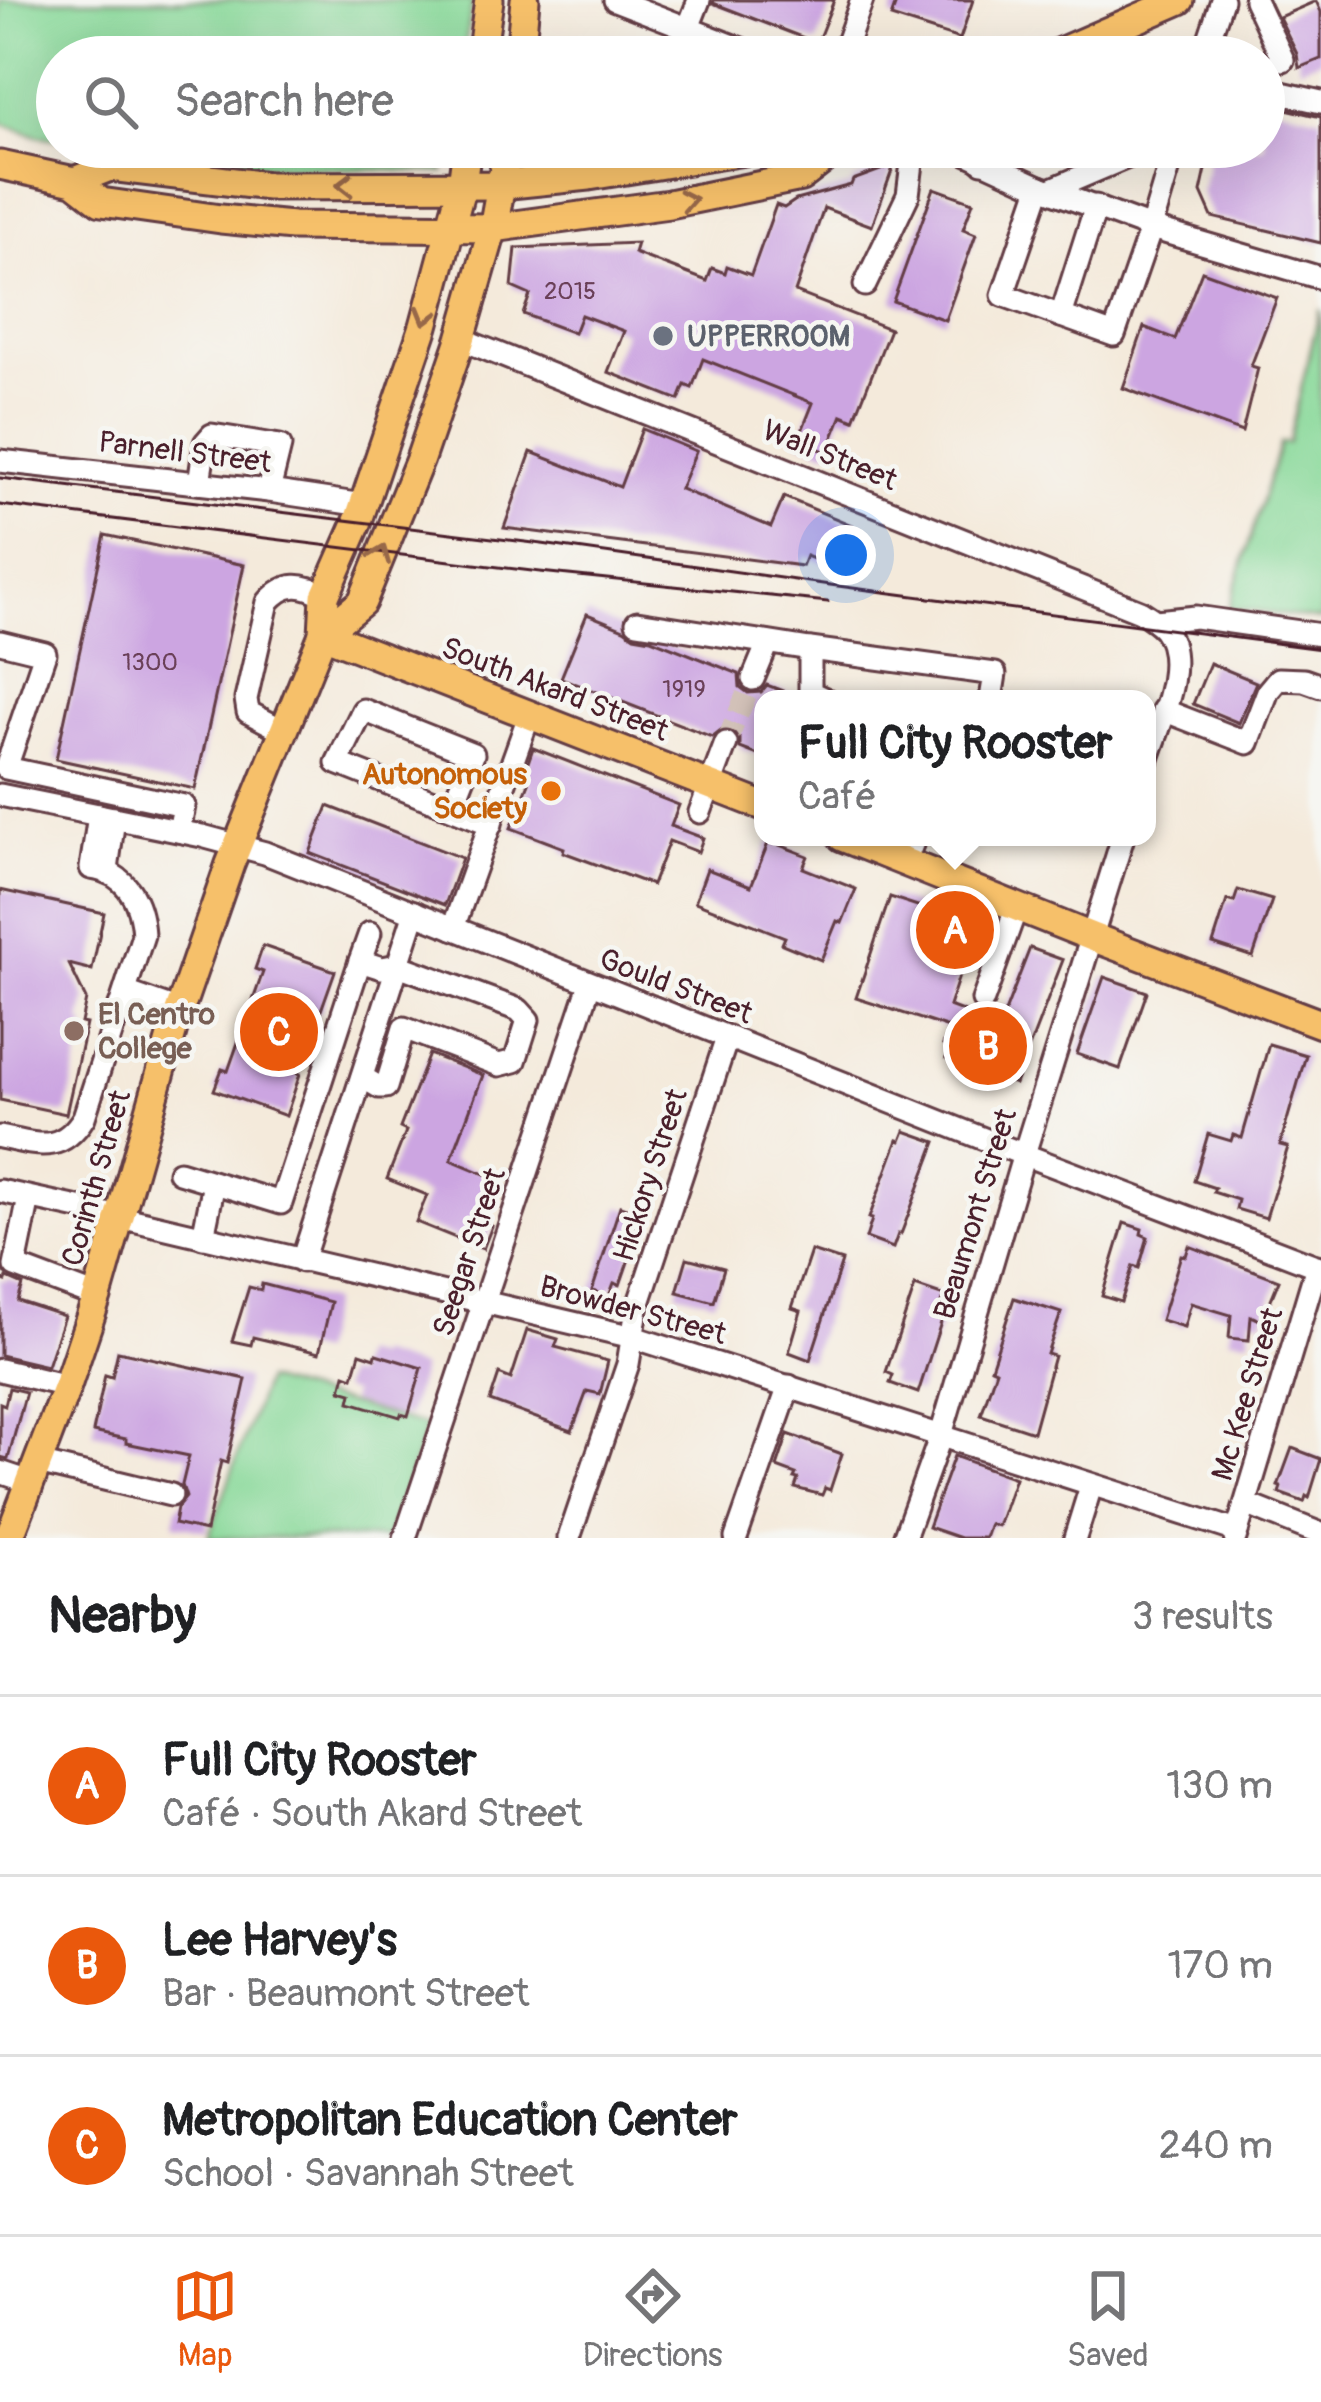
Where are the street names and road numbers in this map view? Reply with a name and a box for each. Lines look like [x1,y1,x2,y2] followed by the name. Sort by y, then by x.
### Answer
[757,412,903,499] street label: Wall Street
[96,424,274,482] street label: Parnell Street
[436,629,674,750] street label: South Akard Street
[594,940,758,1033] street label: Gould Street
[605,1083,696,1266] street label: Hickory Street
[54,1085,139,1270] street label: Corinth Street
[926,1103,1025,1324] street label: Beaumont Street
[425,1163,514,1341] street label: Seegar Street
[536,1268,731,1353] street label: Browder Street
[1204,1302,1292,1485] street label: Mc Kee Street

